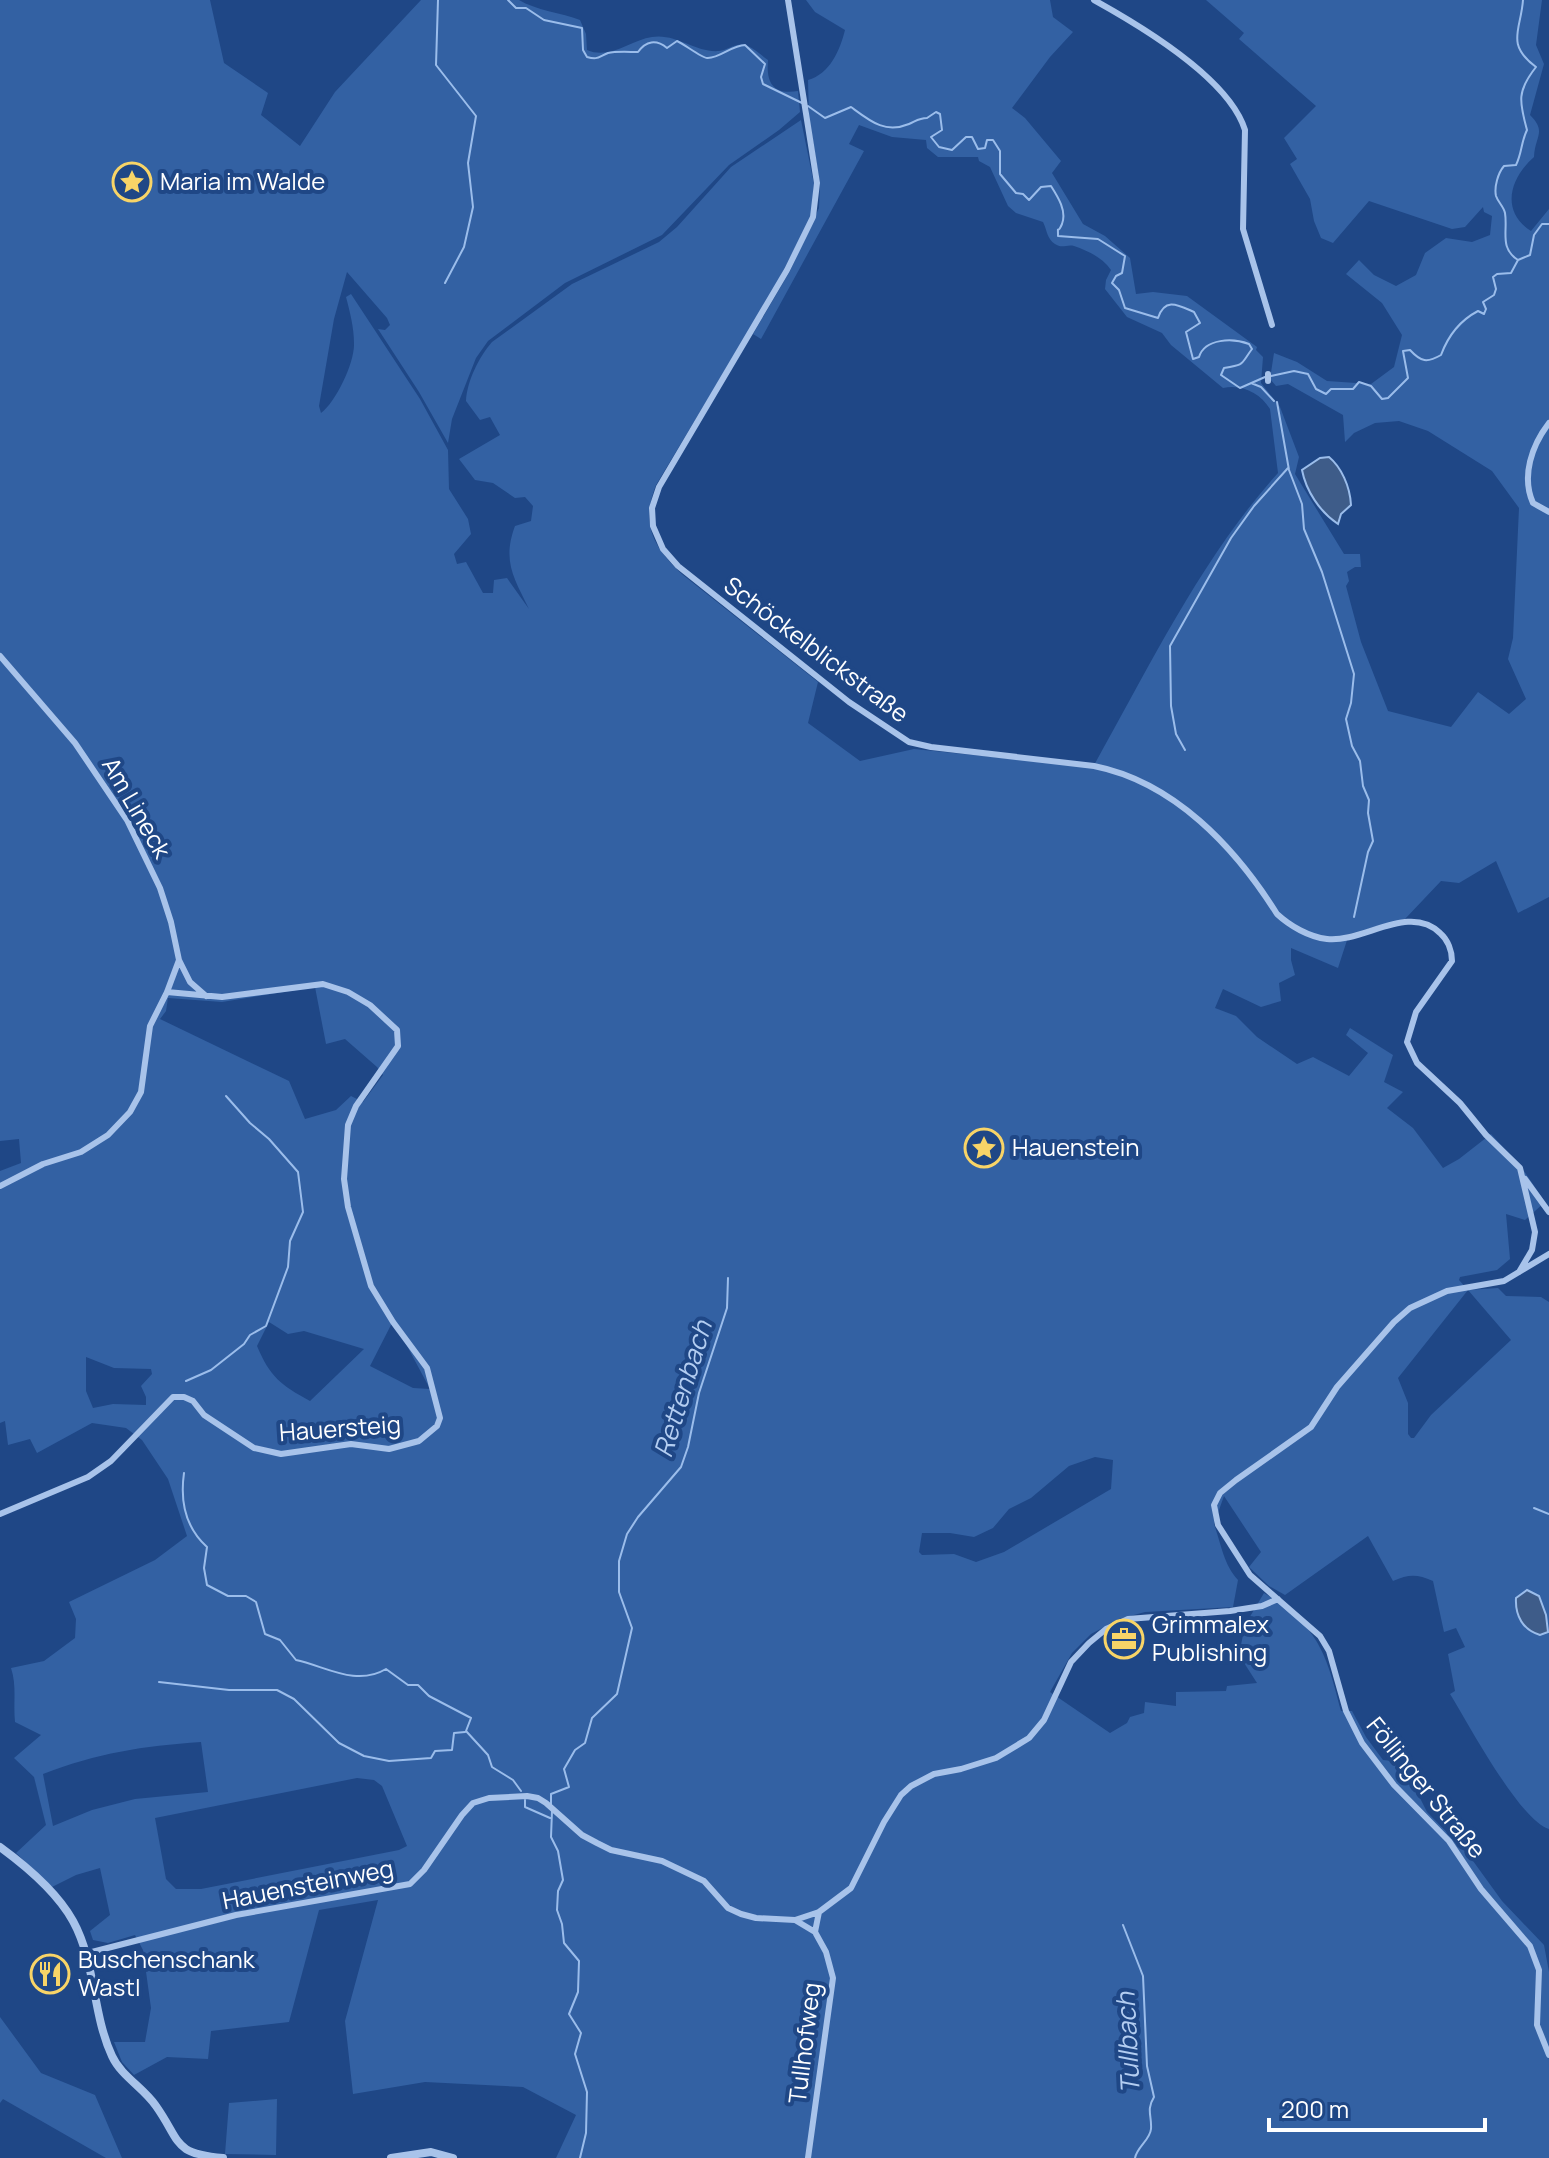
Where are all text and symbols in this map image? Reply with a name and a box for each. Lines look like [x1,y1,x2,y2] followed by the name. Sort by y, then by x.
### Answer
[111,161,153,203] place icon: Maria im Walde
[160,164,325,197] place label: Maria im Walde
[718,568,916,729] street label: Schöckelblickstraße
[95,751,180,865] street label: Am Lineck
[963,1127,1005,1169] place icon: Hauenstein
[1012,1130,1140,1163] place label: Hauenstein
[644,1315,720,1461] water label: Rettenbach
[278,1407,402,1448] street label: Hauersteig
[1152,1607,1269,1668] place label: Grimmalex Publishing
[1103,1618,1145,1660] office icon: Grimmalex Publishing
[1360,1709,1494,1865] street label: Föllinger Straße
[219,1851,396,1916] street label: Hauensteinweg
[78,1942,256,2003] place label: Buschenschank Wastl
[29,1953,71,1995] restaurant icon: Buschenschank Wastl
[780,1980,827,2105] street label: Tullhofweg
[1106,1990,1148,2095] water label: Tullbach
[1269,2082,1485,2132] scale bar
[1281,2092,1349,2125] text: 200 m

